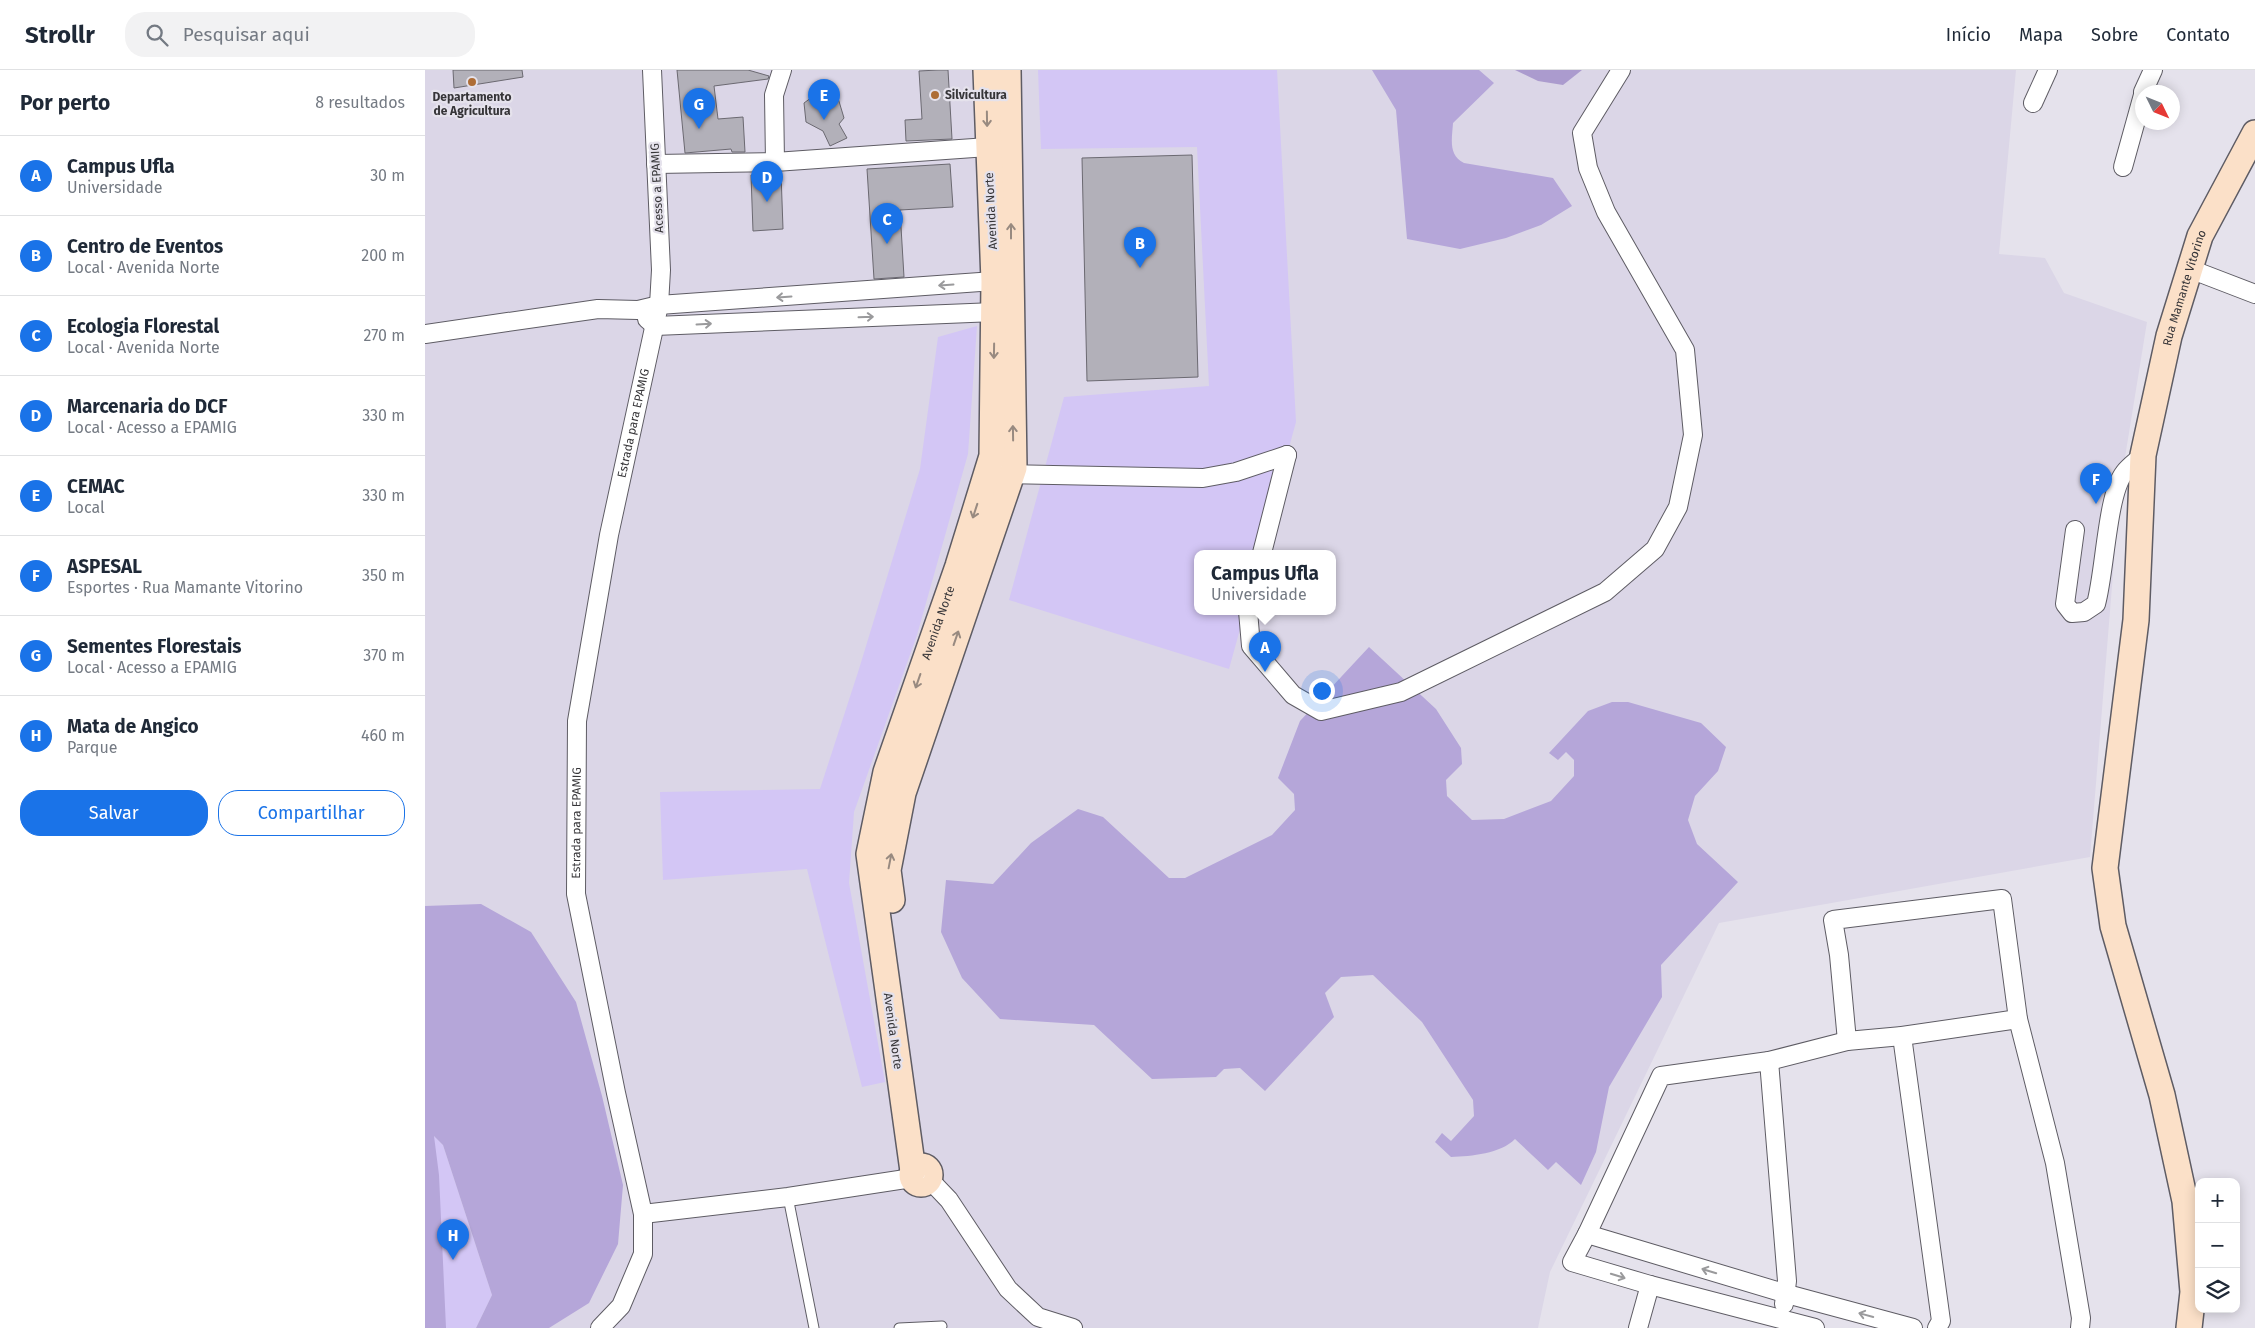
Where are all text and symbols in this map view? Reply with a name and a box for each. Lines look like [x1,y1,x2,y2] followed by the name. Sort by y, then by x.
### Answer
[125,12,475,57] search box
[25,21,95,49] text: Strollr
[143,21,171,49] icon: search
[183,23,310,46] text: Pesquisar aqui
[1946,24,1991,46] text: Início
[2019,24,2063,46] text: Mapa
[2091,24,2138,46] text: Sobre
[2166,24,2230,46] text: Contato
[466,76,478,88] marker: Departamento de Agricultura
[808,79,840,120] pin: E
[2135,85,2180,130] north arrow
[683,88,715,129] pin: G
[945,88,1007,102] place label: Silvicultura
[929,89,941,101] marker: Silvicultura
[20,90,110,116] text: Por perto
[432,90,512,118] place label: Departamento de Agricultura
[315,93,405,112] text: 8 resultados
[983,110,992,126] one-way arrow
[648,143,666,233] street label: Acesso a EPAMIG
[67,155,175,178] text: Campus Ufla
[751,161,783,202] pin: D
[31,166,41,185] text: A
[370,166,405,185] text: 30 m
[982,172,1000,250] street label: Avenida Norte
[67,178,163,197] text: Universidade
[871,203,903,244] pin: C
[1007,223,1016,239] one-way arrow
[1124,227,1156,268] pin: B
[2160,227,2209,347] street label: Rua Mamante Vitorino
[67,235,223,258] text: Centro de Eventos
[31,246,41,265] text: B
[361,246,405,265] text: 200 m
[67,258,220,277] text: Local · Avenida Norte
[938,280,954,289] one-way arrow
[776,293,792,302] one-way arrow
[858,312,874,321] one-way arrow
[67,315,219,338] text: Ecologia Florestal
[696,319,712,329] one-way arrow
[31,326,41,345] text: C
[363,326,405,345] text: 270 m
[67,338,220,357] text: Local · Avenida Norte
[989,342,999,359] one-way arrow
[615,367,652,479] street label: Estrada para EPAMIG
[67,395,227,418] text: Marcenaria do DCF
[31,406,41,425] text: D
[362,406,405,425] text: 330 m
[67,418,237,437] text: Local · Acesso a EPAMIG
[1009,425,1018,441] one-way arrow
[2080,463,2112,504] pin: F
[67,475,125,498] text: CEMAC
[32,486,40,505] text: E
[362,486,405,505] text: 330 m
[67,498,105,517] text: Local
[970,503,979,518] one-way arrow
[1194,550,1336,615] popup
[67,555,142,578] text: ASPESAL
[1211,562,1319,585] text: Campus Ufla
[32,566,40,585] text: F
[362,566,405,585] text: 350 m
[67,578,303,597] text: Esportes · Rua Mamante Vitorino
[919,584,958,661] street label: Avenida Norte
[1211,585,1307,604] text: Universidade
[951,630,961,646] one-way arrow
[1249,631,1281,672] pin: A
[67,635,242,658] text: Sementes Florestais
[31,646,41,665] text: G
[363,646,405,665] text: 370 m
[67,658,237,677] text: Local · Acesso a EPAMIG
[912,673,922,689] one-way arrow
[1309,678,1335,704] your location
[67,715,199,738] text: Mata de Angico
[31,726,41,745] text: H
[361,726,405,745] text: 460 m
[67,738,117,757] text: Parque
[569,767,584,879] street label: Estrada para EPAMIG
[20,790,208,836] button: Salvar
[218,790,405,836] button: Compartilhar
[885,853,895,869] one-way arrow
[881,992,905,1070] street label: Avenida Norte
[2195,1178,2240,1313] map controls
[2195,1178,2240,1223] button: +
[437,1219,469,1260] pin: H
[2195,1223,2240,1268] button: −
[1702,1266,1718,1276] one-way arrow
[2195,1268,2240,1313] button: layers
[1610,1271,1626,1281] one-way arrow
[1858,1310,1874,1320] one-way arrow

